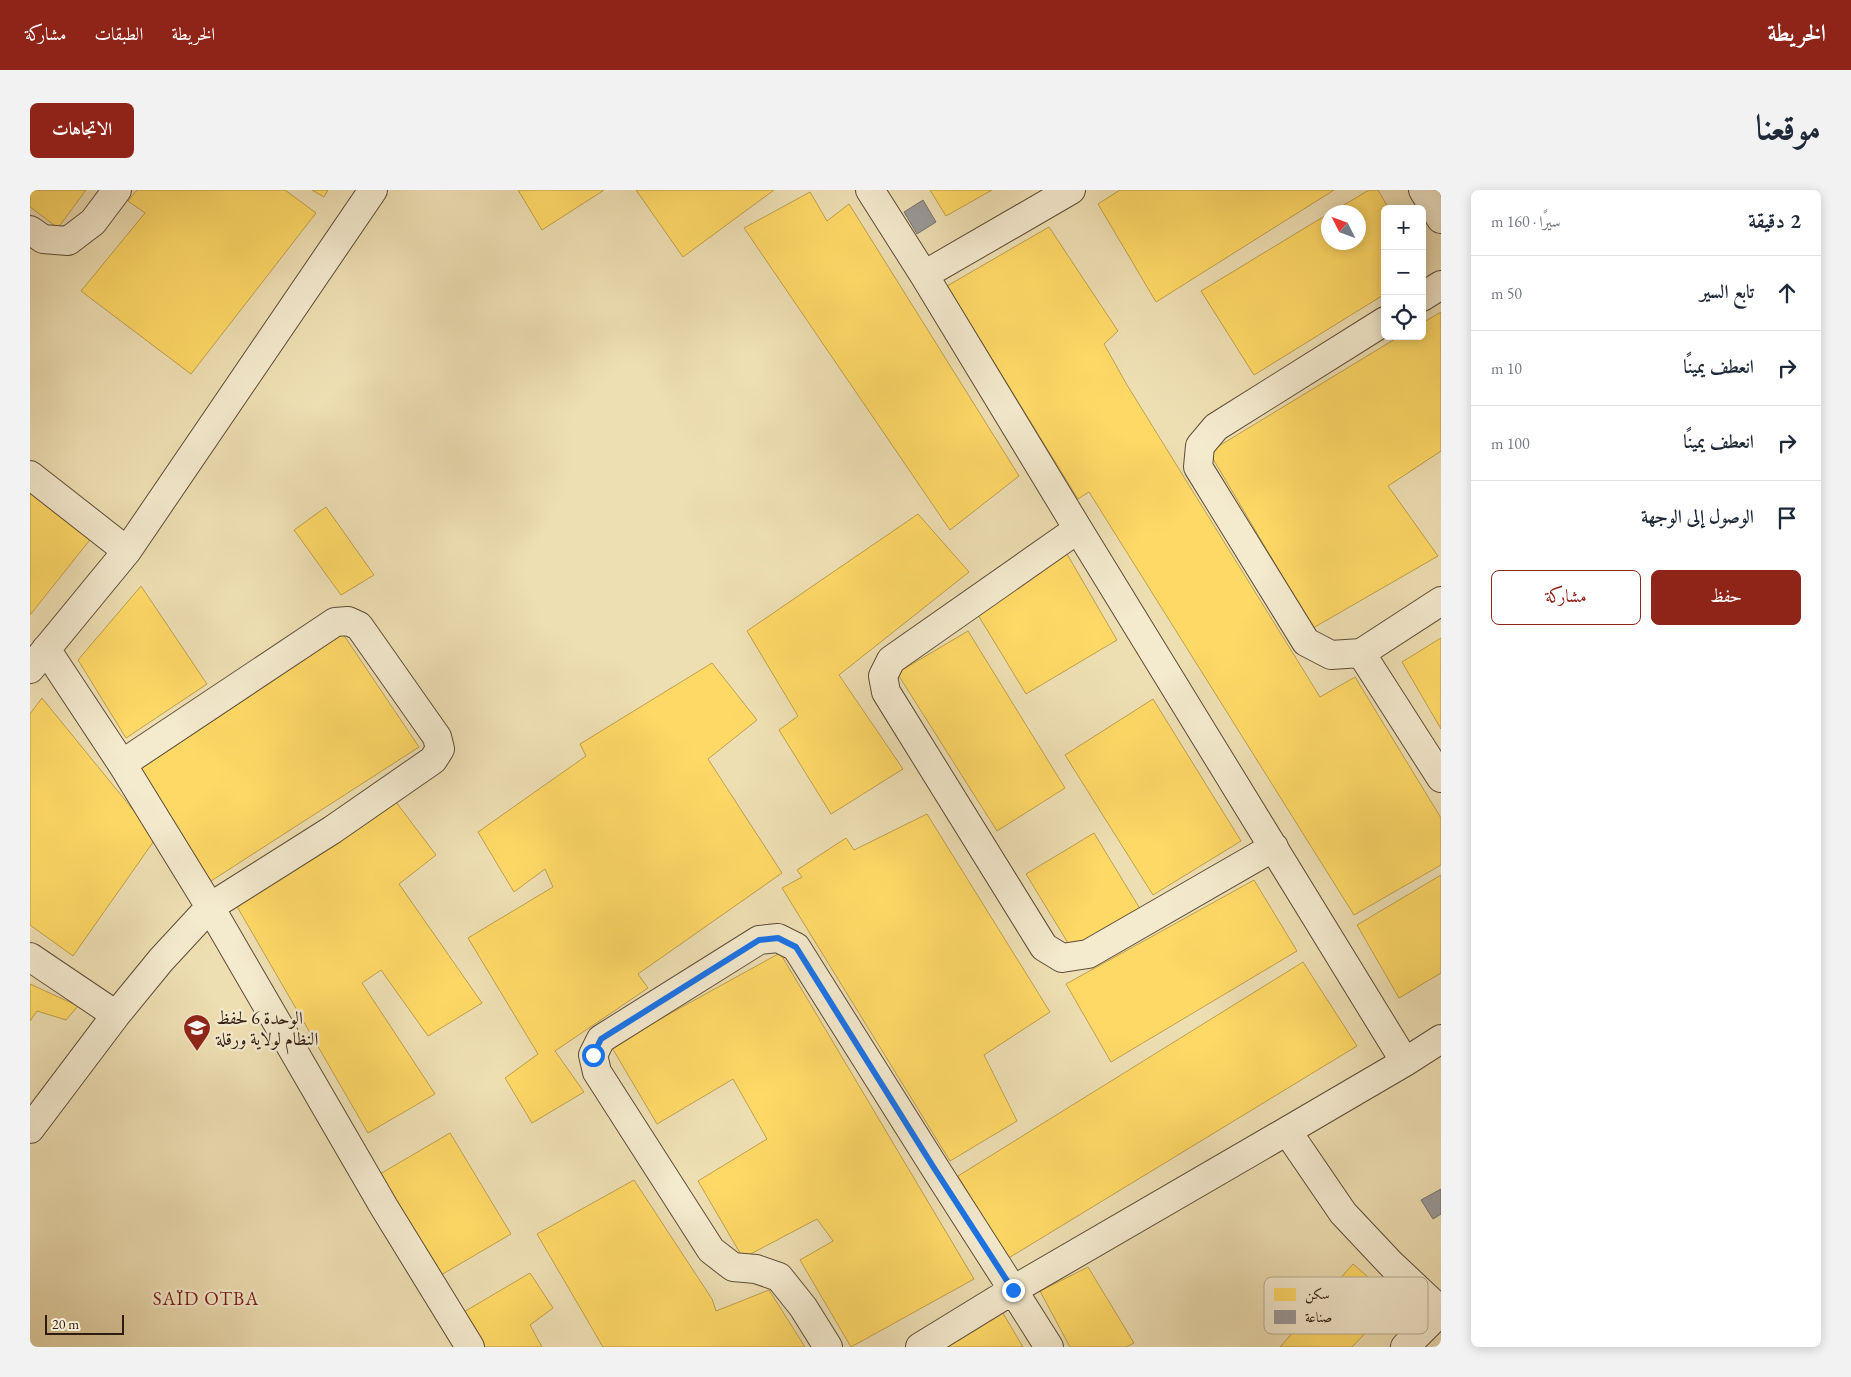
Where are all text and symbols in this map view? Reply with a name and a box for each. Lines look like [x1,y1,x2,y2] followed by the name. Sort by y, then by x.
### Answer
[1768,17,1826,48] text: الخريطة
[25,22,66,45] text: مشاركة
[94,22,143,45] text: الطبقات
[171,22,215,45] text: الخريطة
[30,103,134,158] button: الاتجاهات
[1756,104,1821,149] text: موقعنا
[1321,205,1366,250] north arrow
[1381,205,1426,340] map controls
[1381,205,1426,250] button: +
[1748,207,1801,234] text: 2 دقيقة
[1491,211,1561,232] text: سيرًا · 160 m
[1381,250,1426,295] button: −
[1700,279,1754,304] text: تابع السير
[1773,279,1801,307] icon: ahead
[1491,283,1522,304] text: 50 m
[1381,295,1426,340] button: locate
[1683,354,1754,379] text: انعطف يمينًا
[1773,354,1801,382] icon: right
[1491,358,1522,379] text: 10 m
[1683,429,1754,454] text: انعطف يمينًا
[1773,429,1801,457] icon: right
[1491,433,1530,454] text: 100 m
[1641,504,1754,529] text: الوصول إلى الوجهة
[1773,504,1801,532] icon: arrive
[1491,570,1641,625] button: مشاركة
[1651,570,1801,625] button: حفظ
[215,1006,318,1055] place label: الوحدة 6 لحفظ النظام لولاية ورقلة
[182,1013,212,1052] school or university icon: الوحدة 6 لحفظ النظام لولاية ورقلة
[582,1044,605,1067] route start
[1264,1277,1428,1334] legend
[1002,1279,1025,1302] route end
[1305,1285,1330,1304] text: سكن
[153,1286,259,1311] district label: SAÏD OTBA
[1305,1308,1332,1326] text: صناعة
[45,1312,124,1335] scale bar
[52,1315,79,1333] text: 20 m

